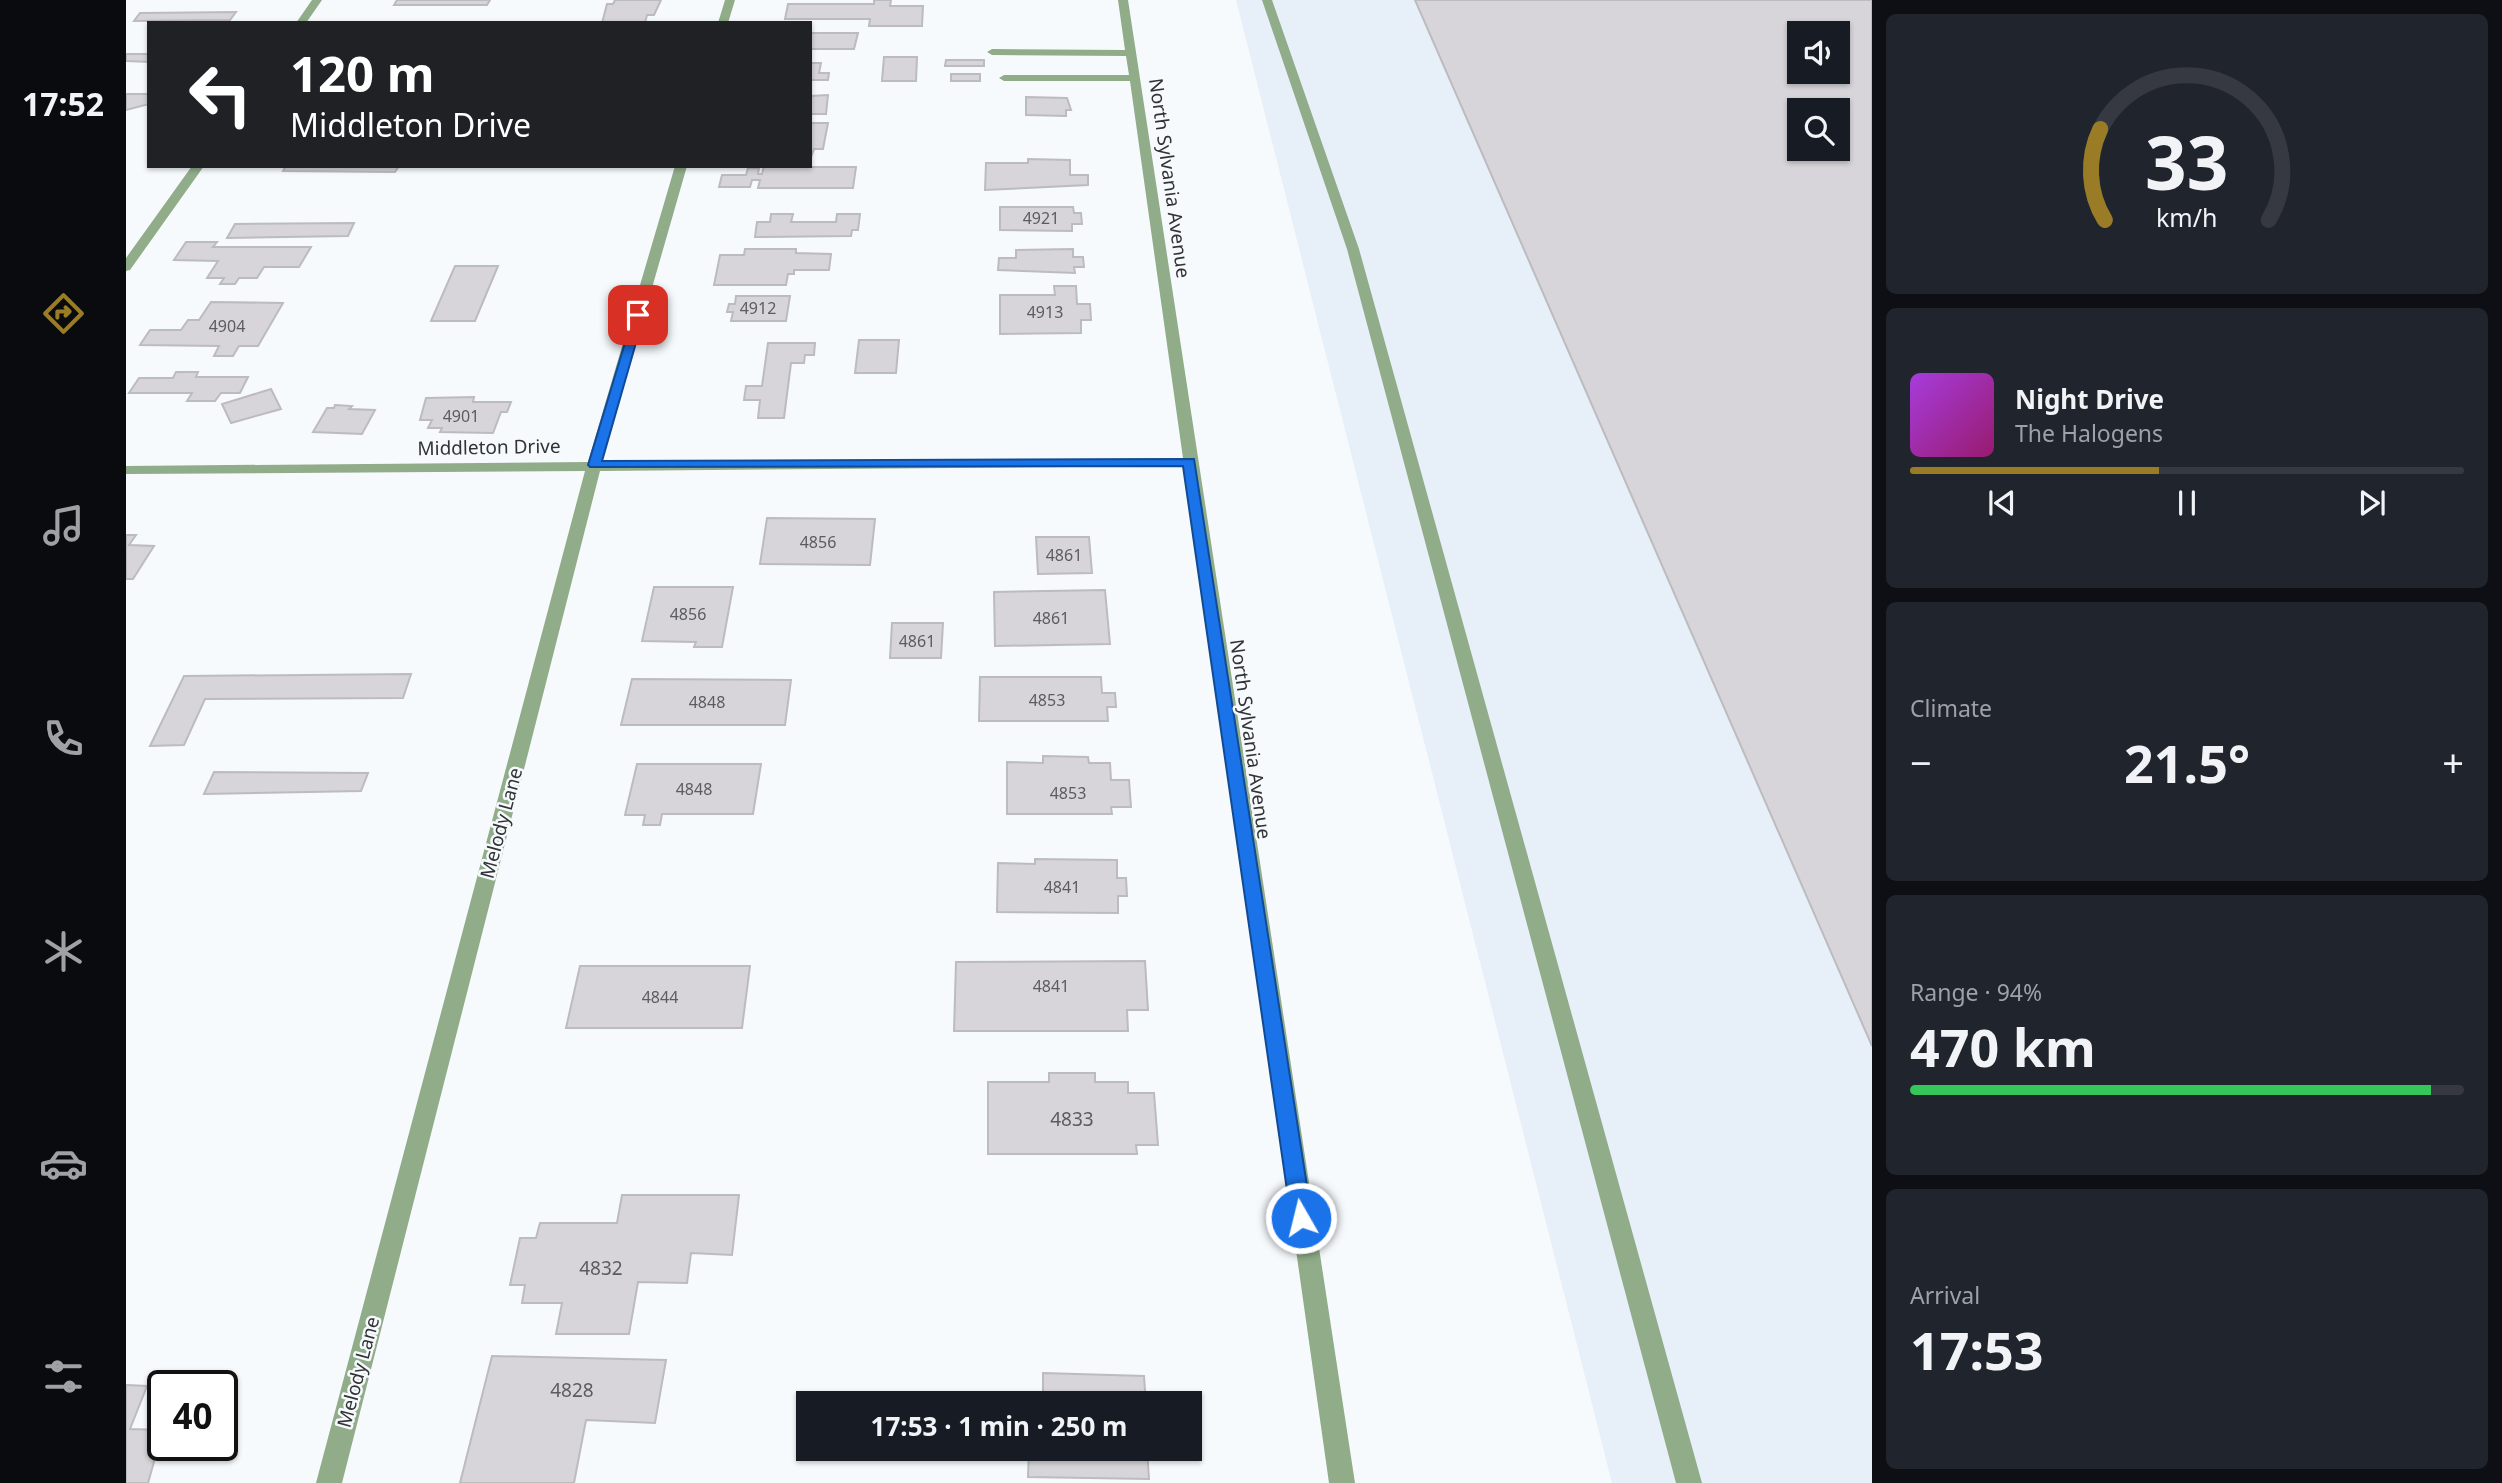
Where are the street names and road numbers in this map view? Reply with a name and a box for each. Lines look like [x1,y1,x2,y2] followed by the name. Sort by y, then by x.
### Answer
[1143,76,1197,280] street label: North Sylvania Avenue
[417,433,561,461] street label: Middleton Drive
[1224,637,1278,841] street label: North Sylvania Avenue
[474,765,528,881] street label: Melody Lane
[331,1314,385,1430] street label: Melody Lane

